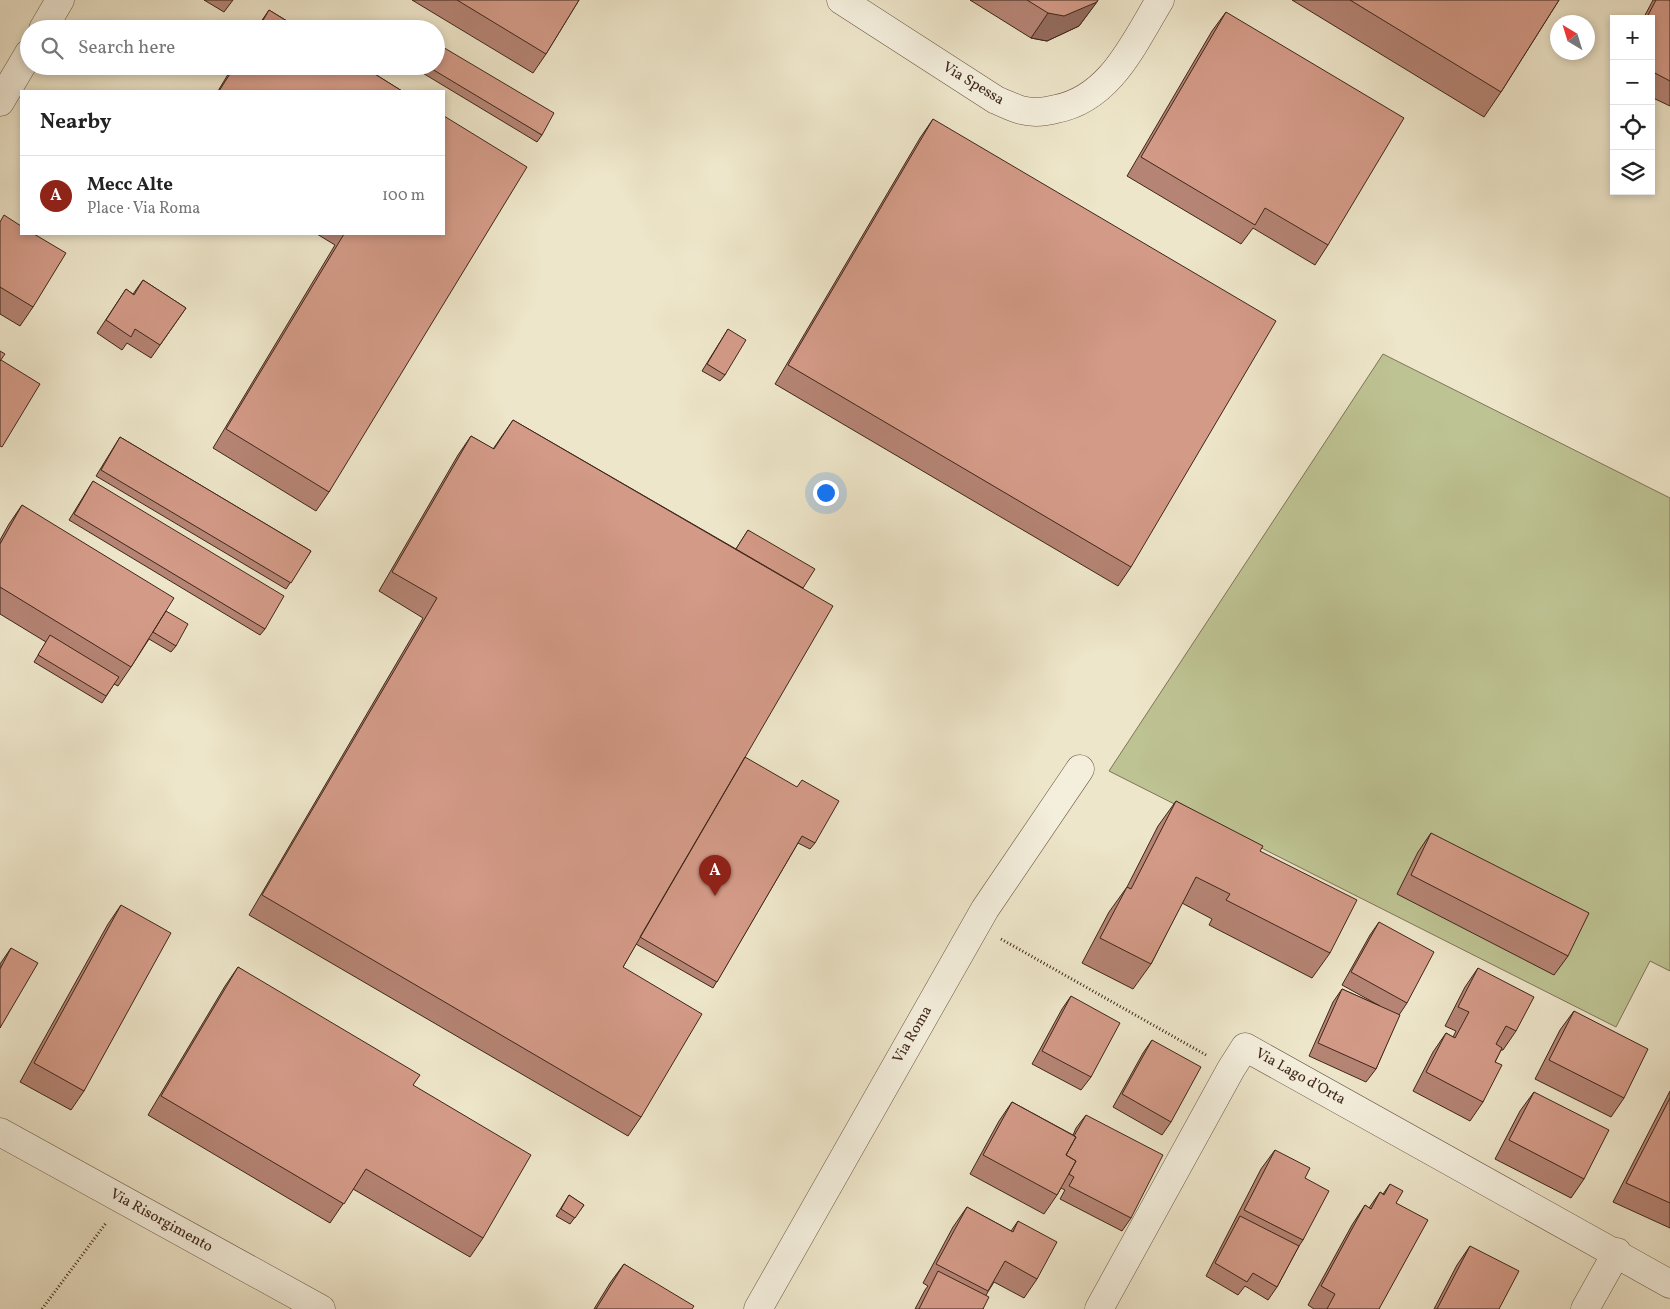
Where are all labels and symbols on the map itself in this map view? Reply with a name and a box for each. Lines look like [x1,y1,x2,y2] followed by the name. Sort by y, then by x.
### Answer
[1550,15,1595,60] north arrow
[938,57,1008,111] street label: Via Spessa
[813,480,839,506] your location
[699,855,731,896] pin: A
[888,1002,938,1068] street label: Via Roma
[1251,1044,1349,1110] street label: Via Lago d'Orta
[106,1184,216,1258] street label: Via Risorgimento

